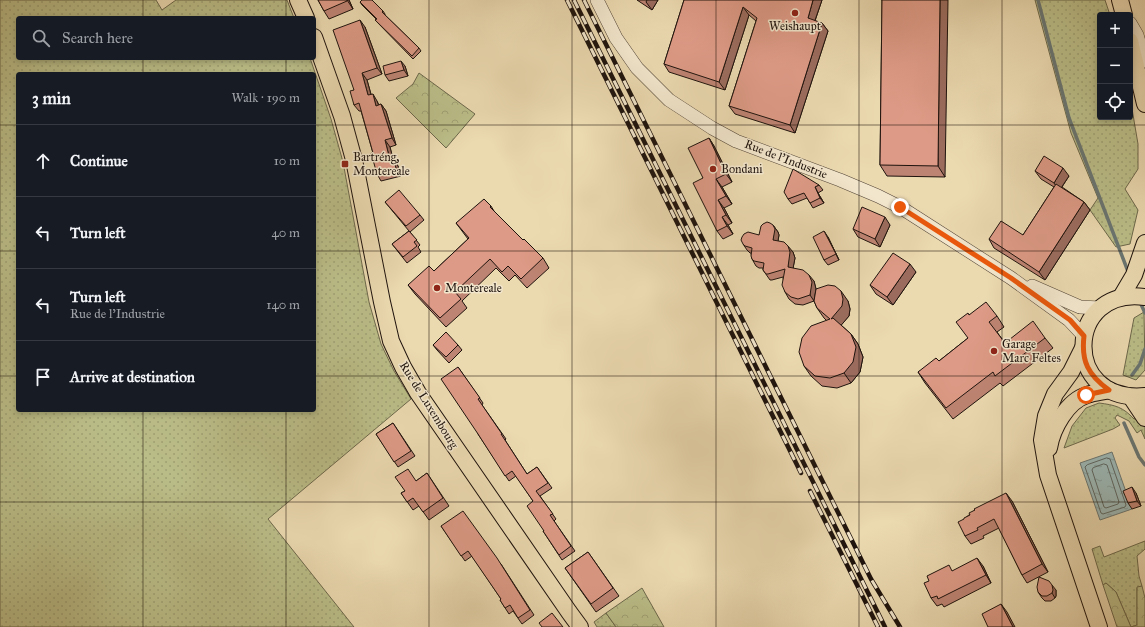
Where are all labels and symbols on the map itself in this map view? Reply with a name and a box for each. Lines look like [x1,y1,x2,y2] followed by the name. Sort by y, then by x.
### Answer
[790,8,800,18] marker: Weishaupt
[769,19,822,33] place label: Weishaupt
[743,137,829,181] street label: Rue de l'Industrie
[353,150,410,178] place label: Bartréng, Montereale
[340,159,350,169] marker: Bartréng, Montereale
[721,162,763,176] place label: Bondani
[708,164,718,174] marker: Bondani
[891,198,909,216] route end
[445,281,502,295] place label: Montereale
[432,283,442,293] marker: Montereale
[1002,337,1061,365] place label: Garage Marc Feltes
[989,346,999,356] marker: Garage Marc Feltes
[396,359,462,452] street label: Rue de Luxembourg
[1077,386,1095,404] route start

